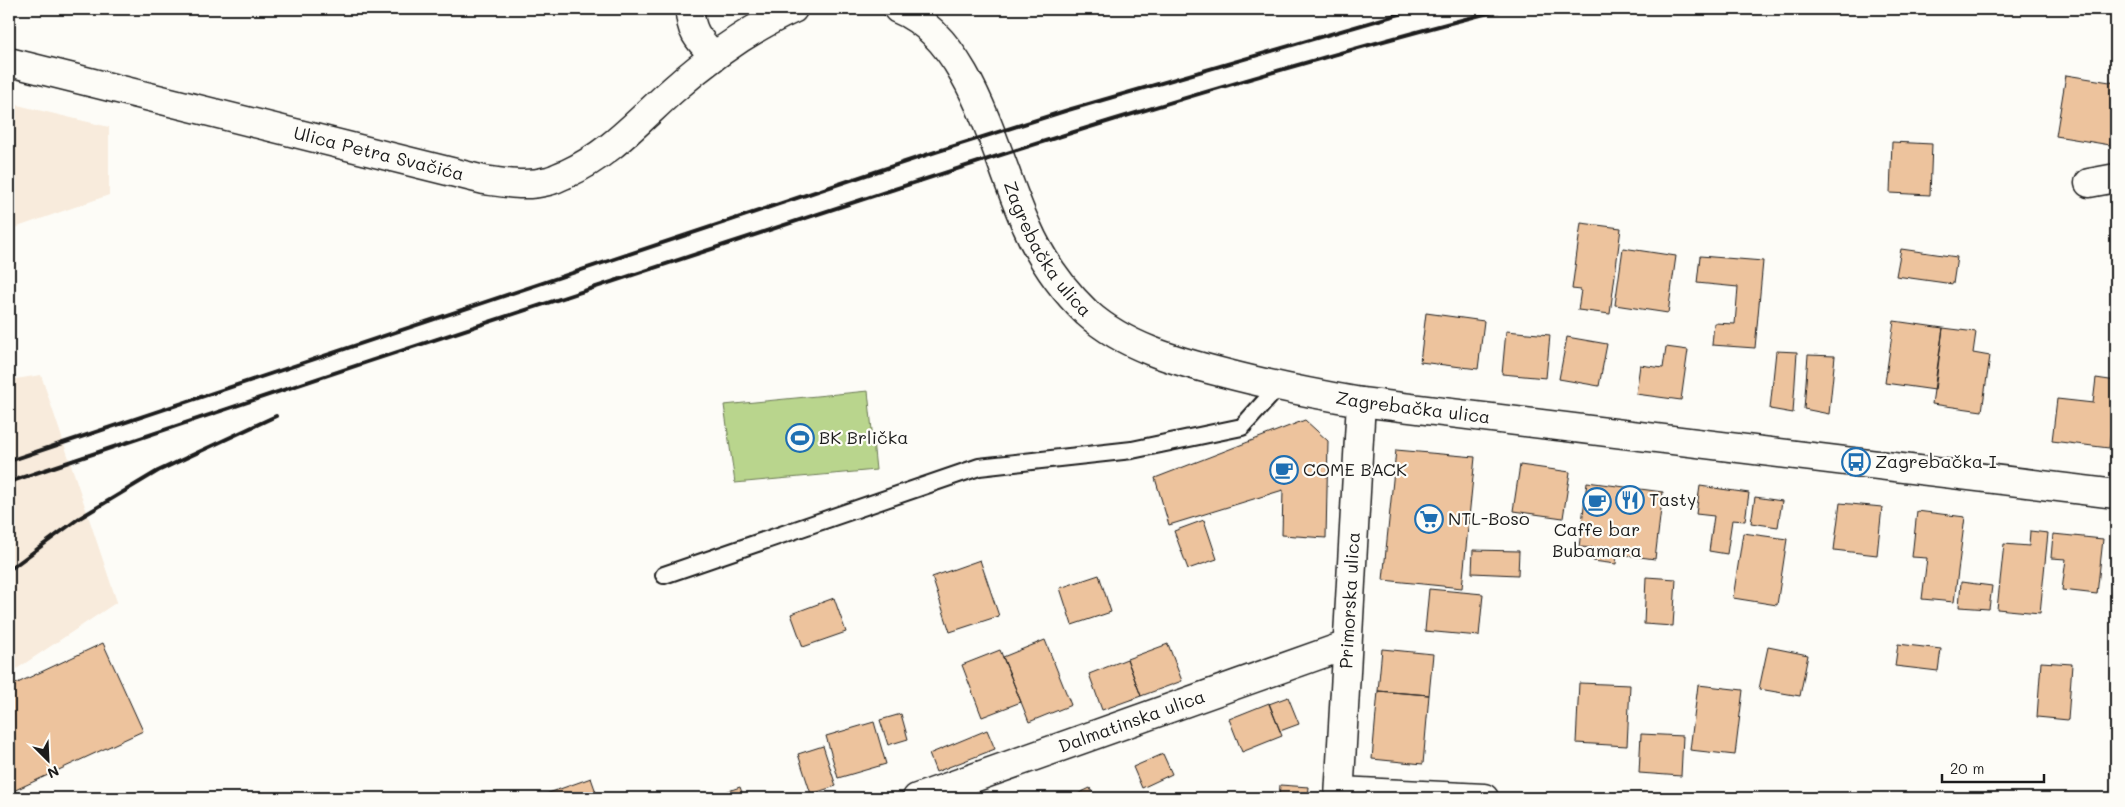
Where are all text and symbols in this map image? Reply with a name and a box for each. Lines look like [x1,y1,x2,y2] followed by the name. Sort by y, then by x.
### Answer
[291,120,467,186] street label: Ulica Petra Svačića
[999,178,1097,322] street label: Zagrebačka ulica
[1334,385,1492,429] street label: Zagrebačka ulica
[785,423,815,453] sports icon: BK Brlička
[819,425,908,449] place label: BK Brlička
[1841,447,1871,477] bus stop icon: Zagrebačka I
[1875,449,1997,473] place label: Zagrebačka I
[1269,455,1299,485] cafe icon: COME BACK
[1303,457,1407,481] place label: COME BACK
[1615,485,1645,515] restaurant icon: Tasty
[1582,487,1612,517] cafe icon: Caffe bar Bubamara
[1649,487,1696,511] place label: Tasty
[1414,504,1444,534] supermarket icon: NTL-Boso
[1448,506,1530,530] place label: NTL-Boso
[1552,517,1642,562] place label: Caffe bar Bubamara
[1333,531,1365,669] street label: Primorska ulica
[1055,683,1208,758] street label: Dalmatinska ulica
[22,734,72,784] north arrow
[1942,752,2045,784] scale bar
[1950,758,1984,778] text: 20 m
[45,761,62,783] text: N

